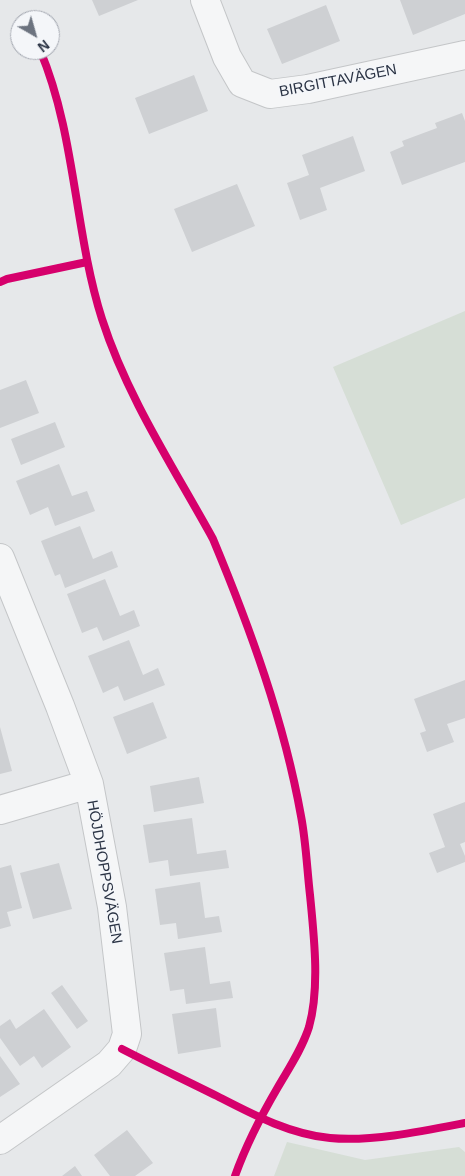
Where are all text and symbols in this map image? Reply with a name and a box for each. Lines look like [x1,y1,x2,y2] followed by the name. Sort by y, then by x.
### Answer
[10,10,60,60] north arrow
[35,37,53,55] text: N
[278,61,398,101] street label: BIRGITTAVÄGEN
[82,799,126,945] street label: HÖJDHOPPSVÄGEN

